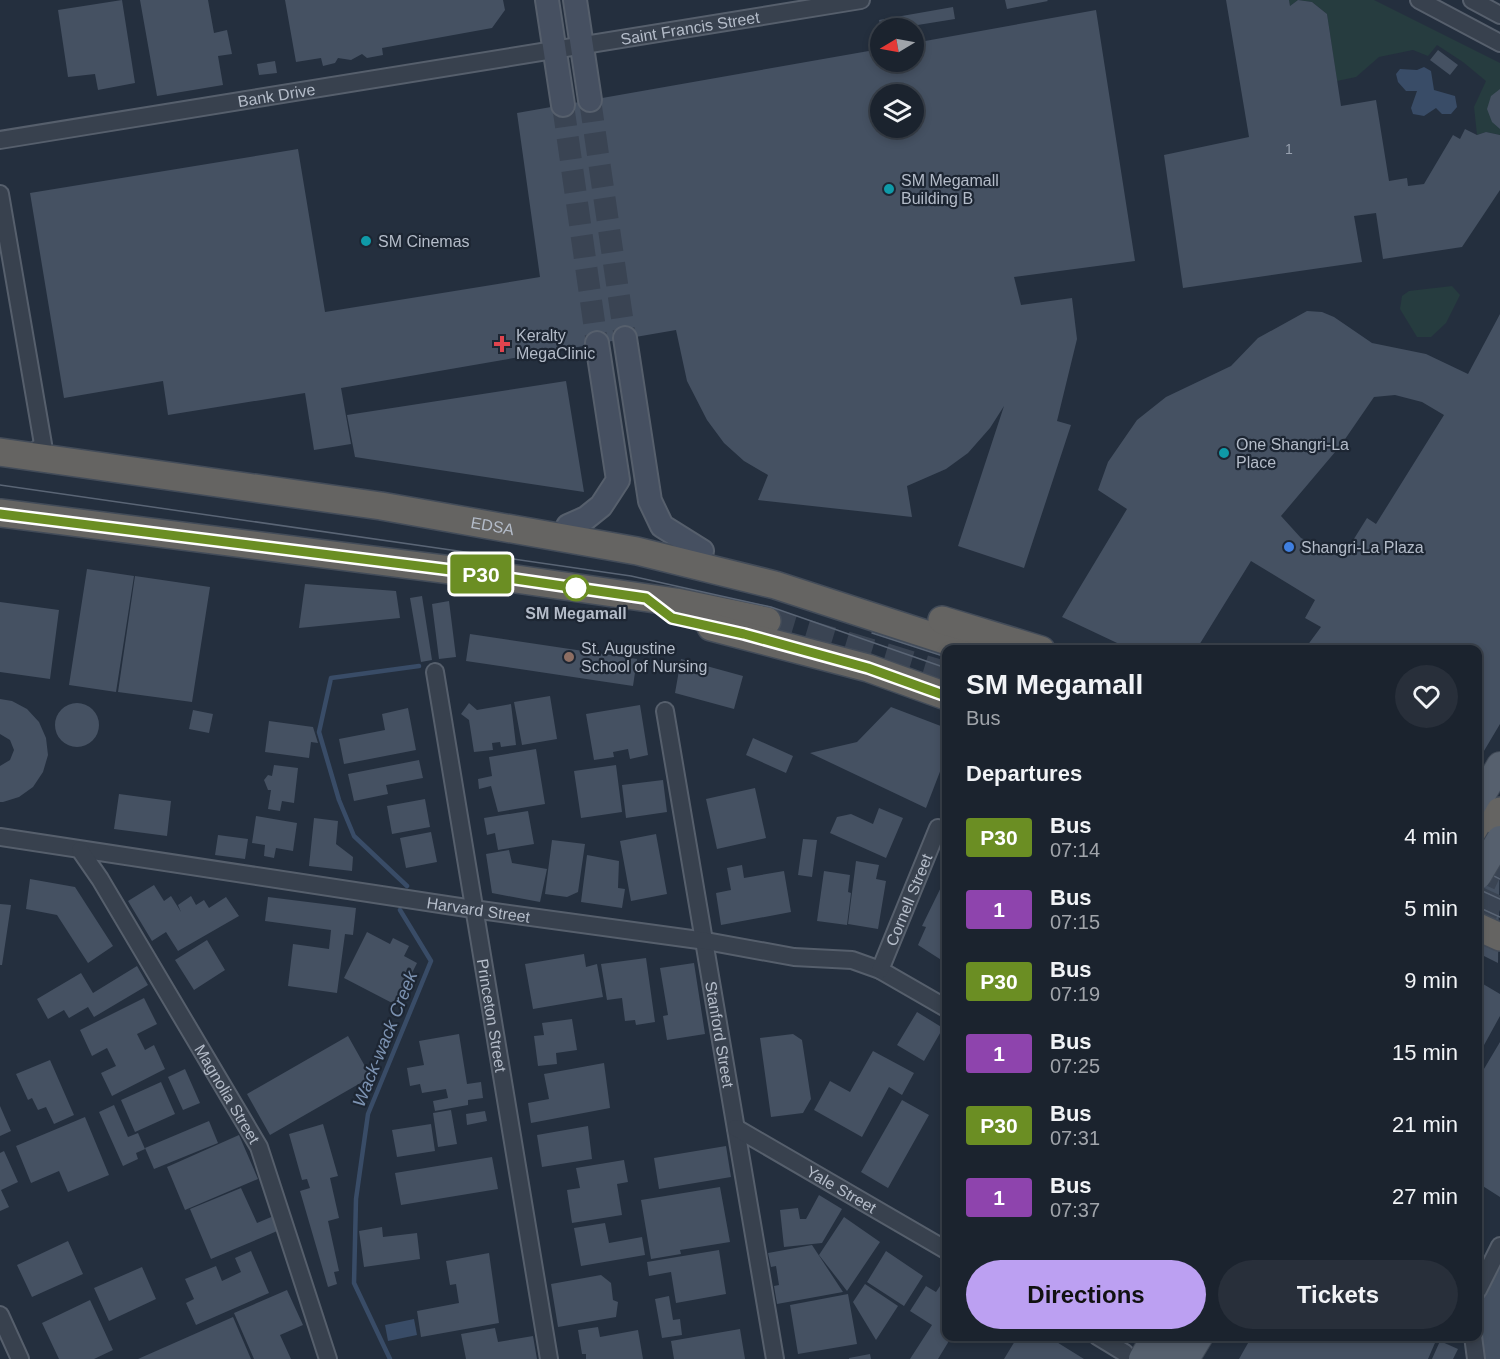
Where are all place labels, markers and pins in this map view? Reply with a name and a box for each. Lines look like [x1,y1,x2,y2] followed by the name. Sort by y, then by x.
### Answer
[901,172,999,207] place label: SM Megamall Building B
[882,182,896,196] marker: SM Megamall Building B
[378,233,470,250] place label: SM Cinemas
[359,234,373,248] marker: SM Cinemas
[516,327,595,362] place label: Keralty MegaClinic
[493,335,511,353] marker: Keralty MegaClinic
[1236,436,1349,471] place label: One Shangri-La Place
[1217,446,1231,460] marker: One Shangri-La Place
[1301,539,1424,556] place label: Shangri-La Plaza
[1282,540,1296,554] marker: Shangri-La Plaza
[563,575,589,601] marker: SM Megamall
[525,605,627,622] place label: SM Megamall
[581,640,707,675] place label: St. Augustine School of Nursing
[562,650,576,664] marker: St. Augustine School of Nursing

